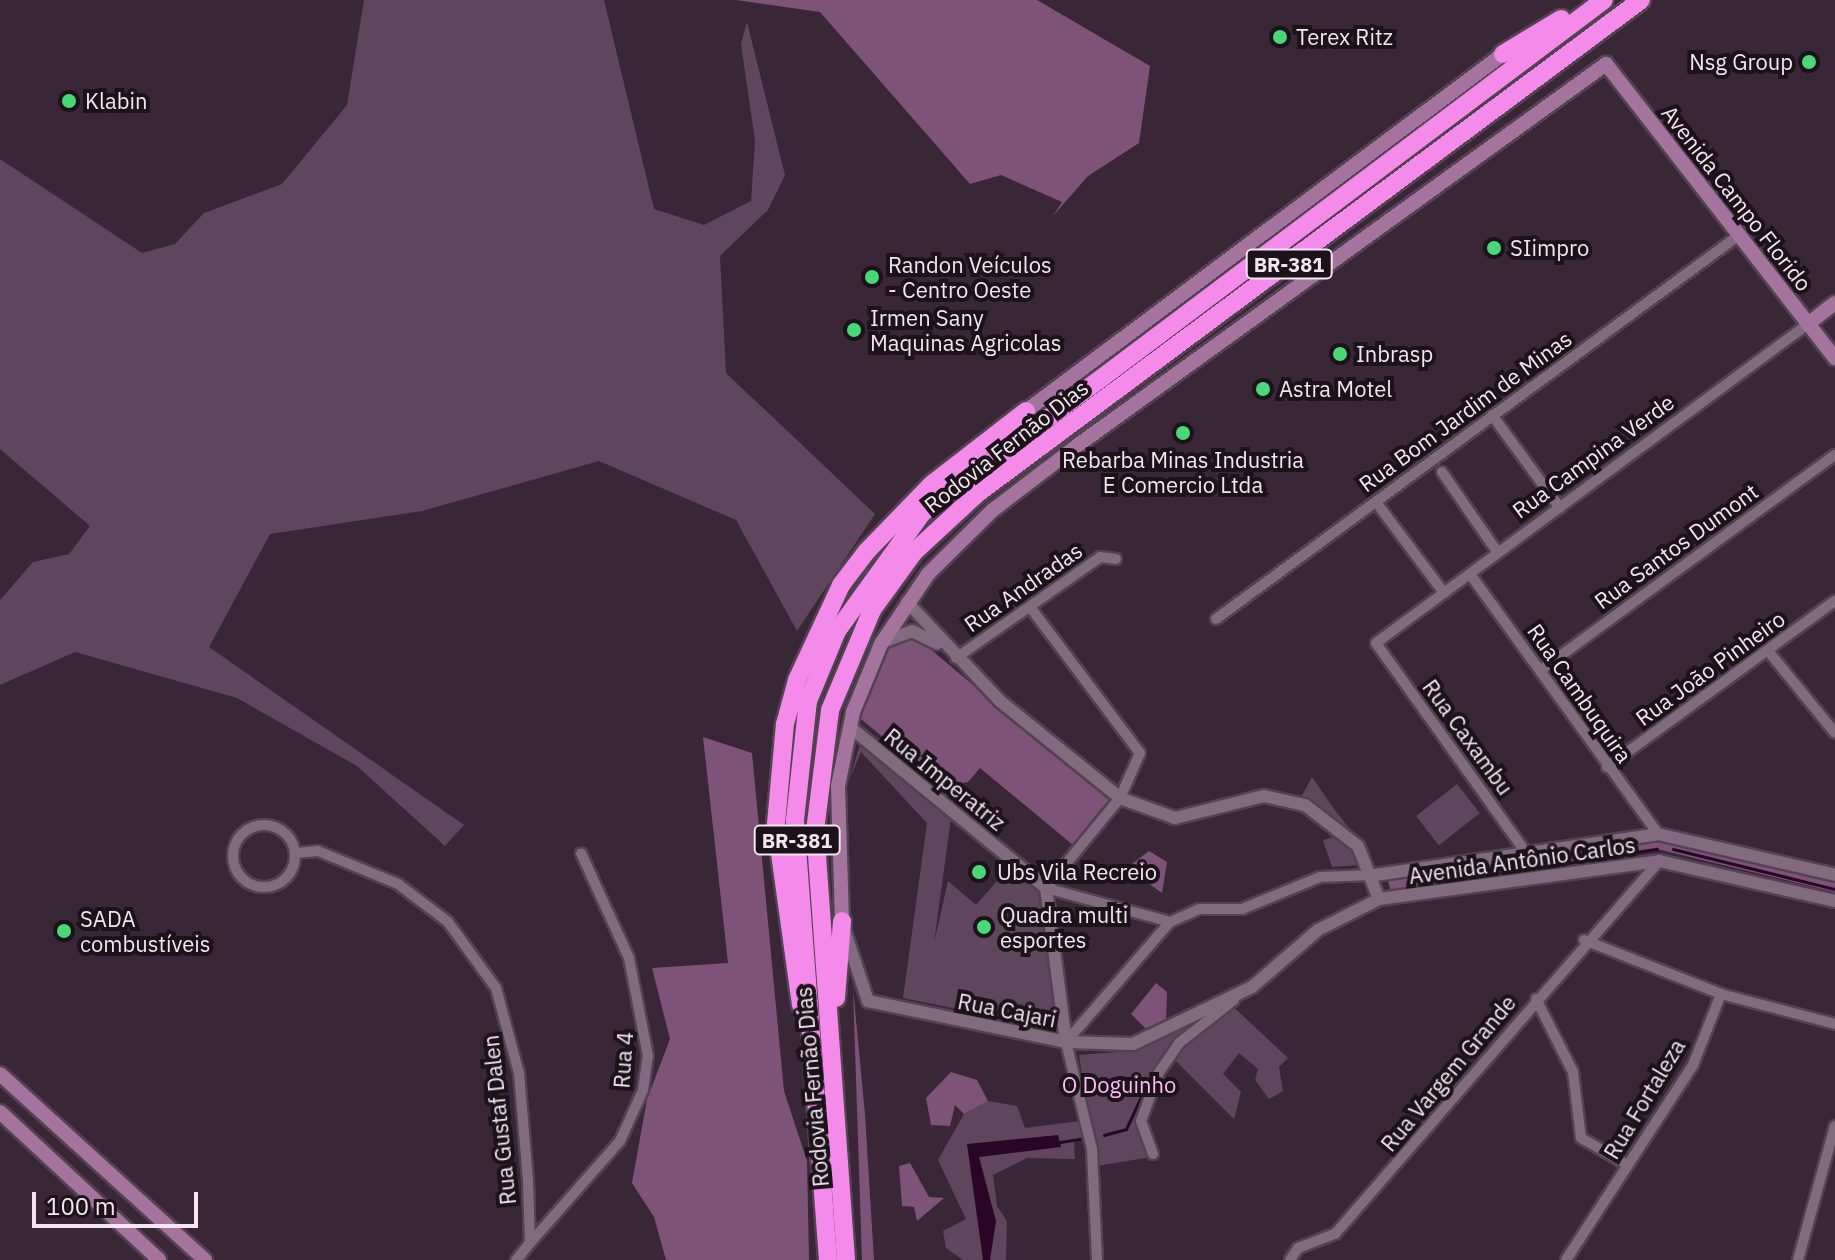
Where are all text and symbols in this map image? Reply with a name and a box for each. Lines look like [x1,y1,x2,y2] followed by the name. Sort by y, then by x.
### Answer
[1296,24,1393,50] place label: Terex Ritz
[1271,28,1289,46] marker: Terex Ritz
[1689,49,1793,75] place label: Nsg Group
[1800,53,1818,71] marker: Nsg Group
[85,88,147,114] place label: Klabin
[60,92,78,110] marker: Klabin
[1656,100,1818,296] street label: Avenida Campo Florido
[1510,235,1589,261] place label: SIimpro
[1485,239,1503,257] marker: SIimpro
[1245,248,1333,280] road number: BR-381
[888,251,1052,302] place label: Randon Veículos - Centro Oeste
[863,268,881,286] marker: Randon Veículos - Centro Oeste
[870,304,1062,356] place label: Irmen Sany Maquinas Agricolas
[845,321,863,339] marker: Irmen Sany Maquinas Agricolas
[1353,325,1577,497] street label: Rua Bom Jardim de Minas
[1356,341,1433,367] place label: Inbrasp
[1331,345,1349,363] marker: Inbrasp
[919,374,1093,518] street label: Rodovia Fernão Dias
[1279,376,1392,402] place label: Astra Motel
[1254,380,1272,398] marker: Astra Motel
[1507,388,1679,524] street label: Rua Campina Verde
[1174,424,1192,442] marker: Rebarba Minas Industria E Comercio Ltda
[1062,446,1304,498] place label: Rebarba Minas Industria E Comercio Ltda
[1589,478,1763,614] street label: Rua Santos Dumont
[959,537,1087,637] street label: Rua Andradas
[1630,605,1790,731] street label: Rua João Pinheiro
[1522,618,1638,768] street label: Rua Cambuquira
[1417,674,1519,800] street label: Rua Caxambu
[879,722,1011,836] street label: Rua Imperatriz
[753,824,841,856] road number: BR-381
[1407,831,1637,889] street label: Avenida Antônio Carlos
[997,859,1157,885] place label: Ubs Vila Recreio
[968,861,990,883] marker: Ubs Vila Recreio
[1000,901,1128,952] place label: Quadra multi esportes
[80,905,210,956] place label: SADA combustíveis
[975,918,993,936] marker: Quadra multi esportes
[55,922,73,940] marker: SADA combustíveis
[790,986,834,1188] street label: Rodovia Fernão Dias
[956,988,1058,1032] street label: Rua Cajari
[1375,989,1521,1157] street label: Rua Vargem Grande
[608,1031,638,1089] street label: Rua 4
[477,1034,521,1206] street label: Rua Gustaf Dalen
[1598,1034,1690,1164] street label: Rua Fortaleza
[1062,1072,1176,1098] park label: O Doguinho
[36,1176,202,1226] scale bar
[46,1190,116,1222] text: 100 m

